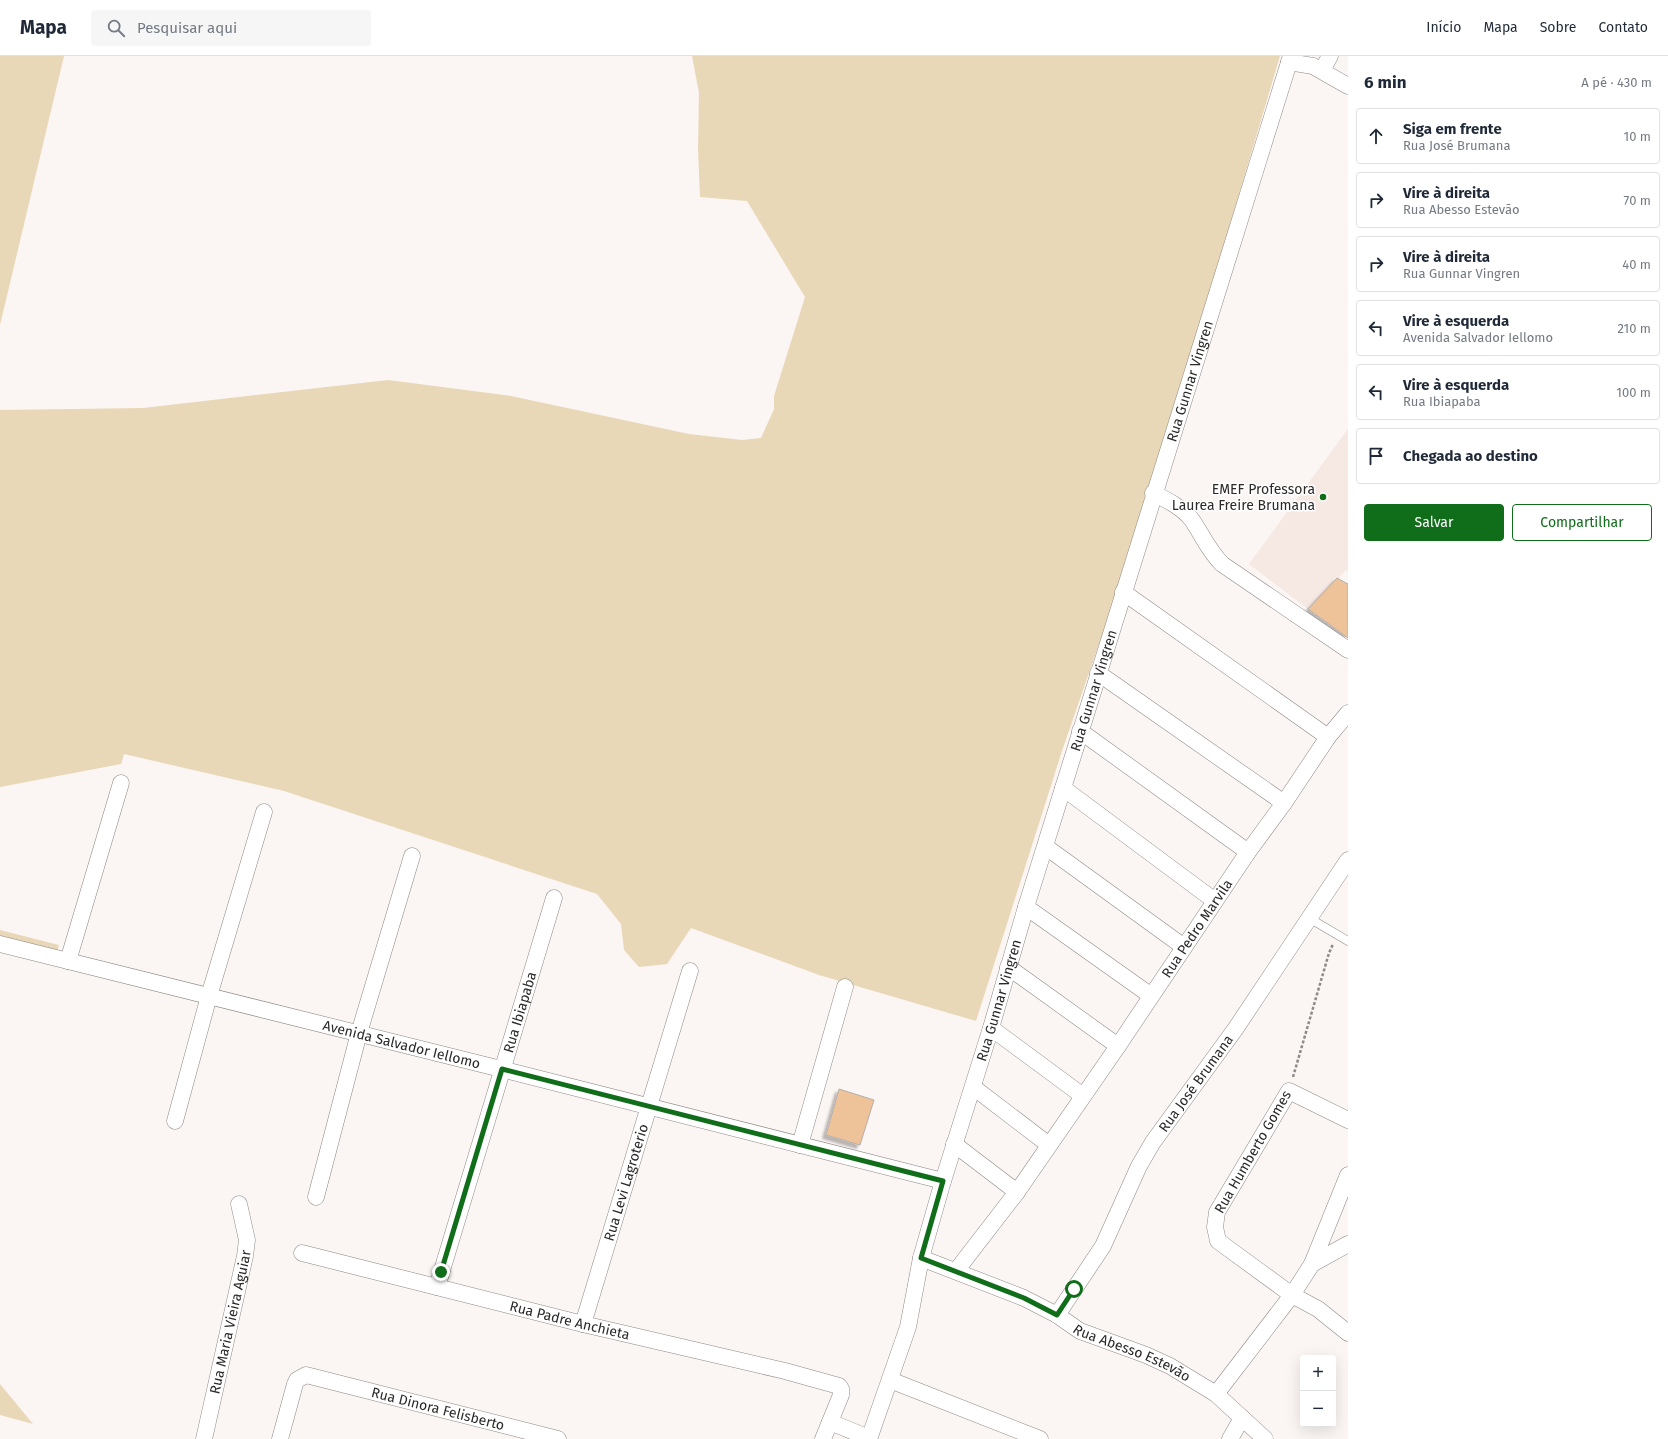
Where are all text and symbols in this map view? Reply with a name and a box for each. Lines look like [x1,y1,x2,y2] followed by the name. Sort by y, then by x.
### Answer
[91,10,371,46] search box
[20,16,67,39] text: Mapa
[105,17,127,39] icon: search
[137,19,237,37] text: Pesquisar aqui
[1426,19,1461,36] text: Início
[1483,19,1518,36] text: Mapa
[1540,19,1576,36] text: Sobre
[1598,19,1648,36] text: Contato
[1364,72,1407,93] text: 6 min
[1581,75,1652,90] text: A pé · 430 m
[1403,120,1502,138] text: Siga em frente
[1365,125,1387,147] icon: ahead
[1624,129,1651,144] text: 10 m
[1403,138,1511,153] text: Rua José Brumana
[1403,184,1490,202] text: Vire à direita
[1365,189,1387,211] icon: right
[1624,193,1651,208] text: 70 m
[1403,202,1520,217] text: Rua Abesso Estevão
[1403,248,1490,266] text: Vire à direita
[1365,253,1387,275] icon: right
[1622,257,1651,272] text: 40 m
[1403,266,1520,281] text: Rua Gunnar Vingren
[1403,312,1509,330] text: Vire à esquerda
[1365,317,1387,339] icon: left
[1163,318,1217,444] street label: Rua Gunnar Vingren
[1617,321,1651,336] text: 210 m
[1403,330,1553,345] text: Avenida Salvador Iellomo
[1403,376,1509,394] text: Vire à esquerda
[1365,381,1387,403] icon: left
[1616,385,1651,400] text: 100 m
[1403,394,1481,409] text: Rua Ibiapaba
[1365,445,1387,467] icon: arrive
[1403,447,1538,465] text: Chegada ao destino
[1172,481,1315,514] place label: EMEF Professora Laurea Freire Brumana
[1318,492,1328,502] marker: EMEF Professora Laurea Freire Brumana
[1364,504,1504,541] button: Salvar
[1512,504,1652,541] button: Compartilhar
[1067,628,1120,753] street label: Rua Gunnar Vingren
[1158,876,1236,981] street label: Rua Pedro Marvila
[973,937,1025,1063] street label: Rua Gunnar Vingren
[499,970,540,1055] street label: Rua Ibiapaba
[321,1016,482,1072] street label: Avenida Salvador Iellomo
[1155,1031,1237,1135] street label: Rua José Brumana
[1211,1087,1295,1216] street label: Rua Humberto Gomes
[600,1122,652,1243] street label: Rua Levi Lagroterio
[206,1248,254,1396] street label: Rua Maria Vieira Aguiar
[432,1263,450,1281] route end
[1065,1280,1083,1298] route start
[508,1297,631,1343] street label: Rua Padre Anchieta
[1070,1320,1194,1385] street label: Rua Abesso Estevão
[1300,1355,1336,1427] map controls
[1300,1355,1336,1391] button: +
[370,1383,506,1434] street label: Rua Dinora Felisberto
[1300,1391,1336,1427] button: −

